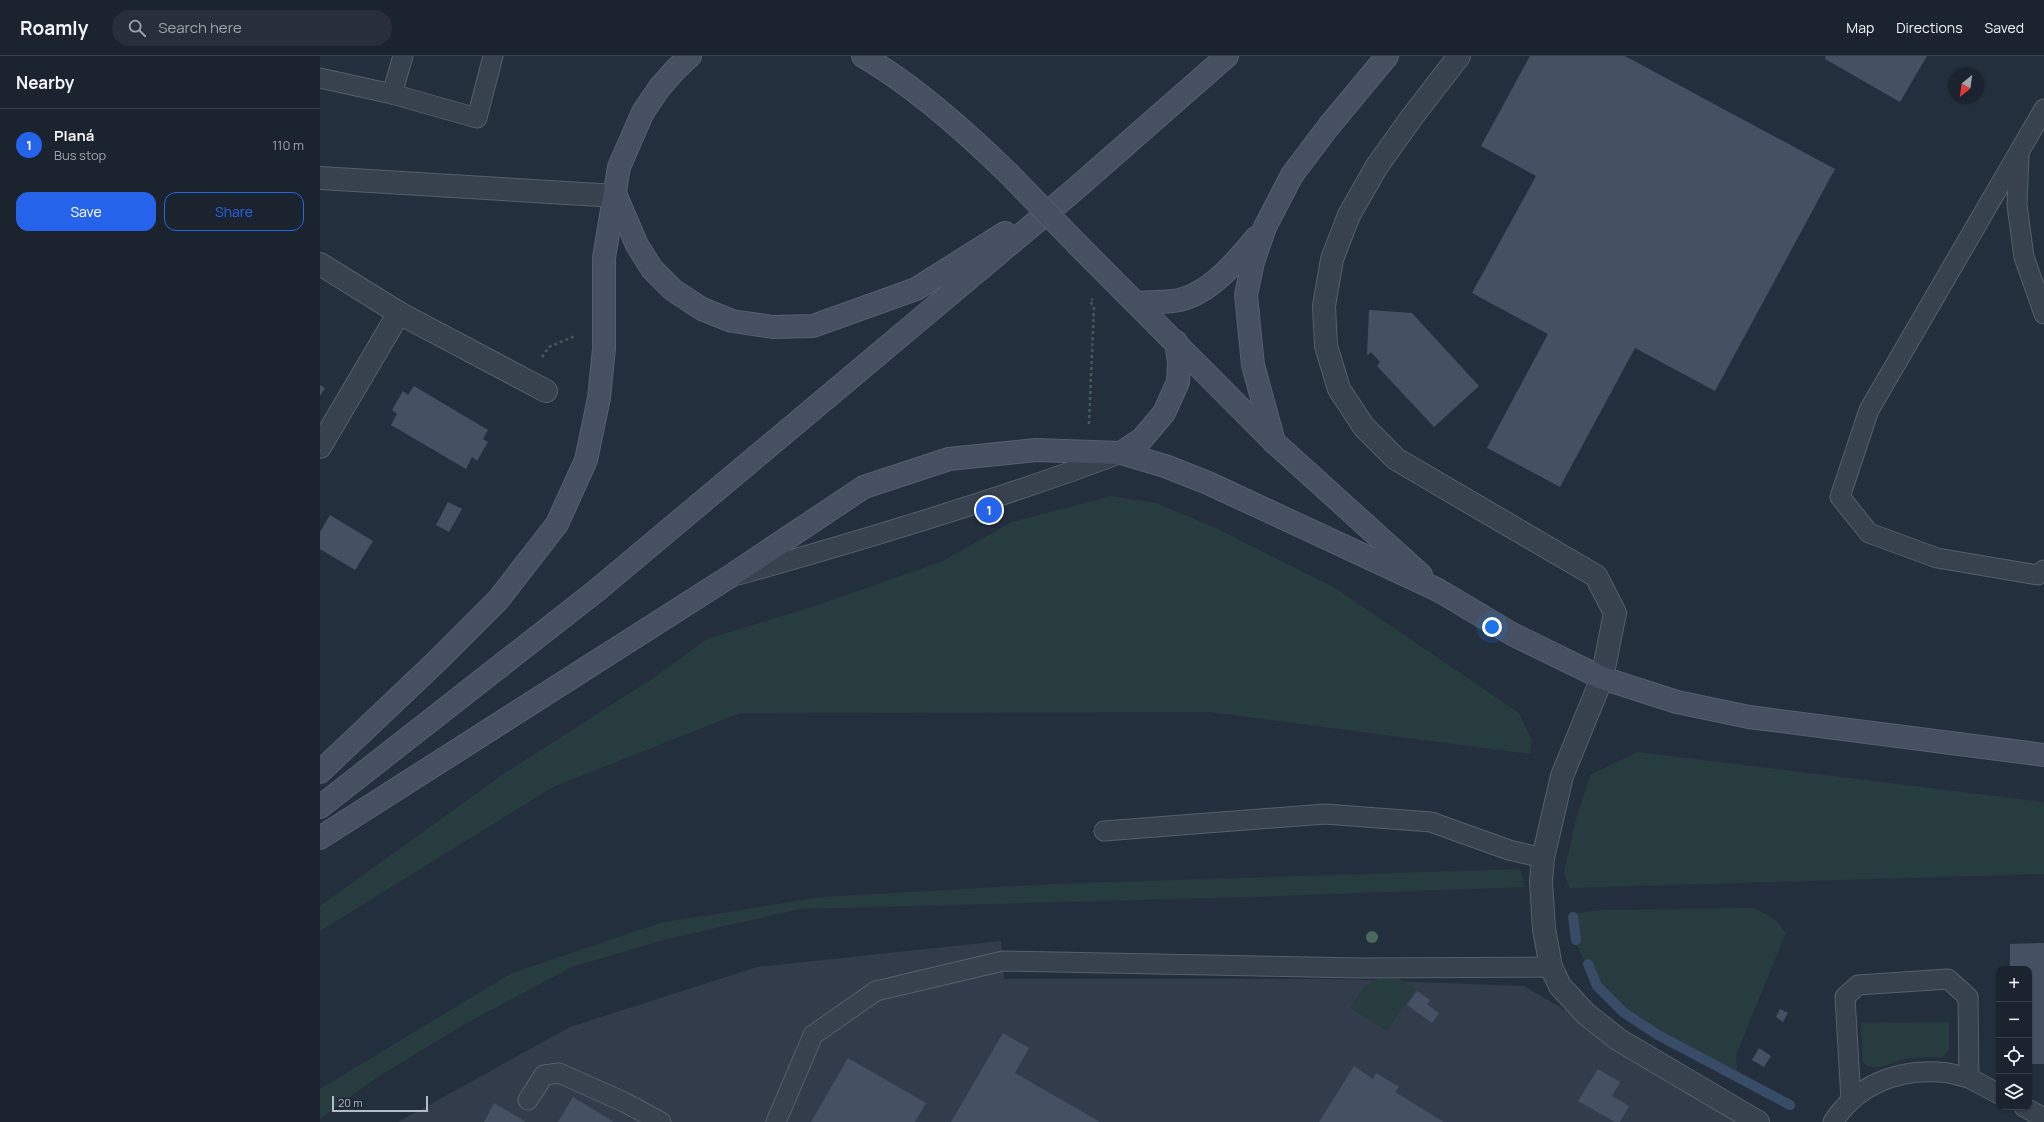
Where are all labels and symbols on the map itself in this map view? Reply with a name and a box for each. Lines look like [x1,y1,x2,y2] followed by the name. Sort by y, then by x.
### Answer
[1948,68,1984,104] north arrow
[976,495,1002,525] pin: 1
[1482,617,1502,637] your location
[332,1094,428,1113] scale bar

